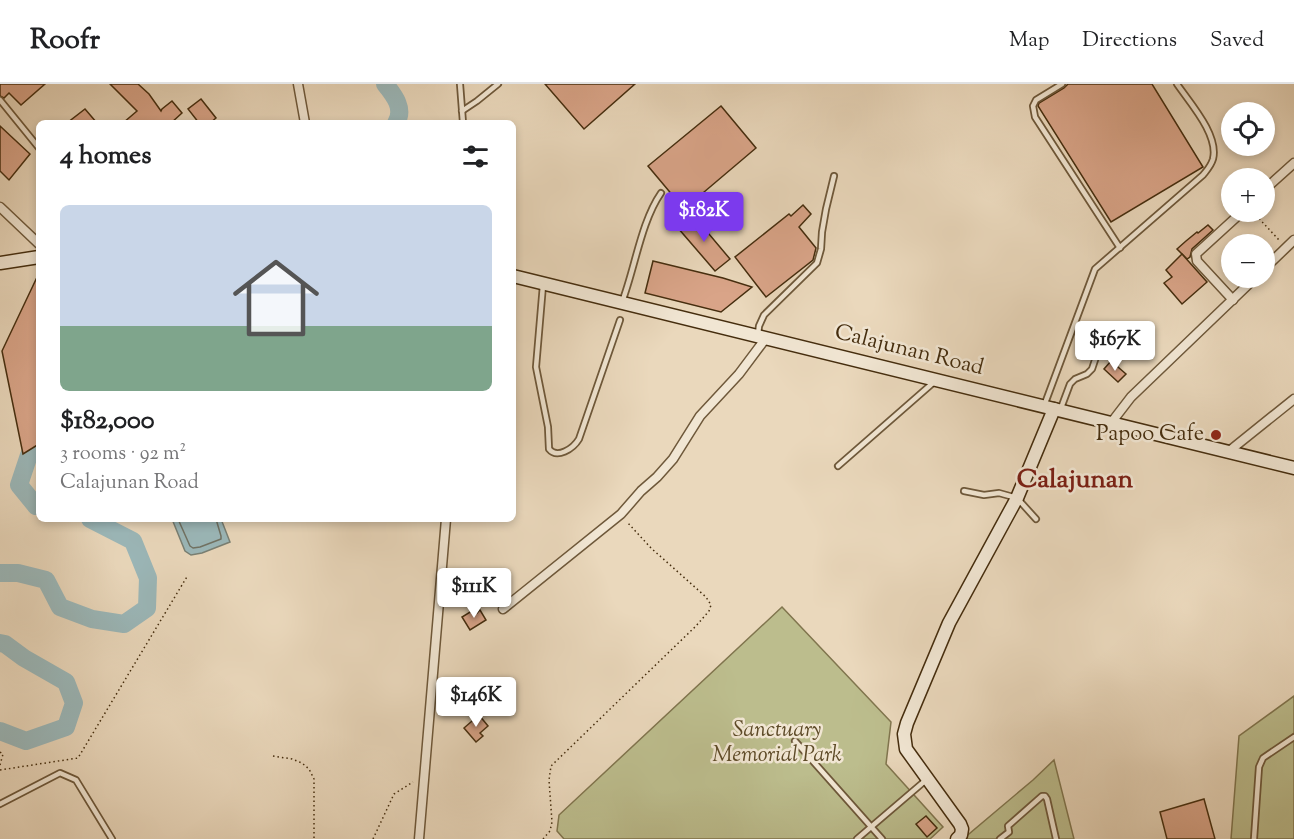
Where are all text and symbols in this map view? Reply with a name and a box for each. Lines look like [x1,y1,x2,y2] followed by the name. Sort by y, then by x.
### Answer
[30,21,100,61] text: Roofr
[1009,26,1049,56] text: Map
[1082,26,1177,56] text: Directions
[1210,26,1264,56] text: Saved
[1221,102,1275,288] map controls
[1221,102,1275,156] button: locate
[60,138,151,175] text: 4 homes
[459,140,492,173] icon: filters
[1221,168,1275,222] button: +
[662,192,746,243] pin: $182K
[678,197,730,226] text: $182K
[1221,234,1275,288] button: −
[222,244,330,352] icon: home
[831,317,987,385] street label: Calajunan Road
[1073,321,1157,372] pin: $167K
[1089,326,1141,355] text: $167K
[60,403,155,440] text: $182,000
[1096,419,1204,451] place label: Papoo Cafe
[1209,428,1223,442] marker: Papoo Cafe
[60,440,186,469] text: 3 rooms · 92 m²
[1017,462,1134,499] district label: Calajunan
[60,469,199,498] text: Calajunan Road
[432,568,516,619] pin: $111K
[451,573,497,602] text: $111K
[434,677,518,728] pin: $146K
[450,682,502,711] text: $146K
[712,715,842,772] park label: Sanctuary Memorial Park

